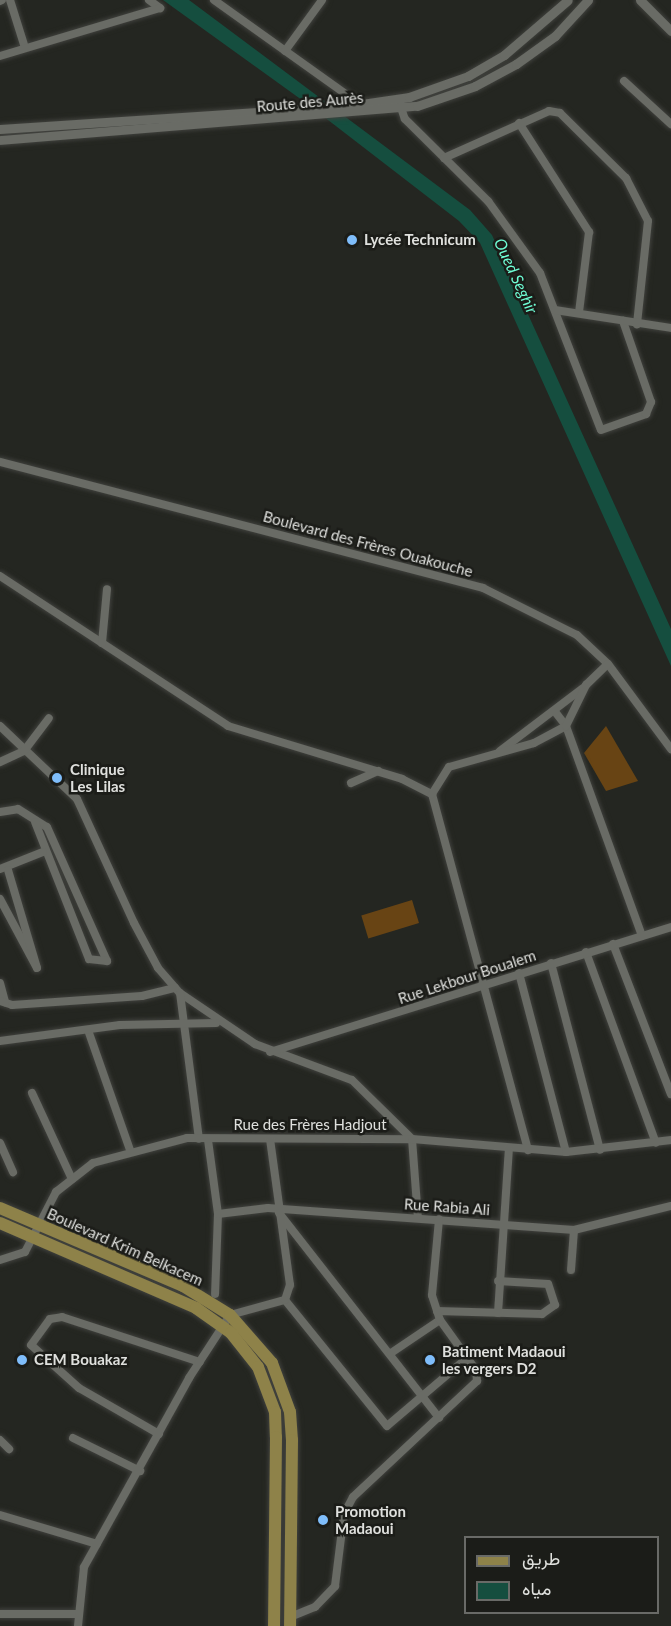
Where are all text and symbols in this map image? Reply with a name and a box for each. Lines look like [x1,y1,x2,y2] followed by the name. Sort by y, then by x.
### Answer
[256,88,364,116] street label: Route des Aurès
[364,231,476,249] place label: Lycée Technicum
[345,233,359,247] marker: Lycée Technicum
[490,235,542,317] water label: Oued Seghir
[261,507,475,581] street label: Boulevard des Frères Ouakouche
[70,760,125,795] place label: Clinique Les Lilas
[48,769,66,787] marker: Clinique Les Lilas
[396,946,538,1008] street label: Rue Lekbour Boualem
[233,1116,387,1134] street label: Rue des Frères Hadjout
[403,1195,491,1219] street label: Rue Rabia Ali
[44,1204,206,1290] street label: Boulevard Krim Belkacem
[442,1342,566,1377] place label: Batiment Madaoui les vergers D2
[34,1351,127,1369] place label: CEM Bouakaz
[15,1353,29,1367] marker: CEM Bouakaz
[423,1353,437,1367] marker: Batiment Madaoui les vergers D2
[335,1502,406,1537] place label: Promotion Madaoui
[316,1513,330,1527] marker: Promotion Madaoui
[464,1536,659,1614] legend
[522,1547,560,1569] text: طريق
[522,1577,551,1599] text: مياه

